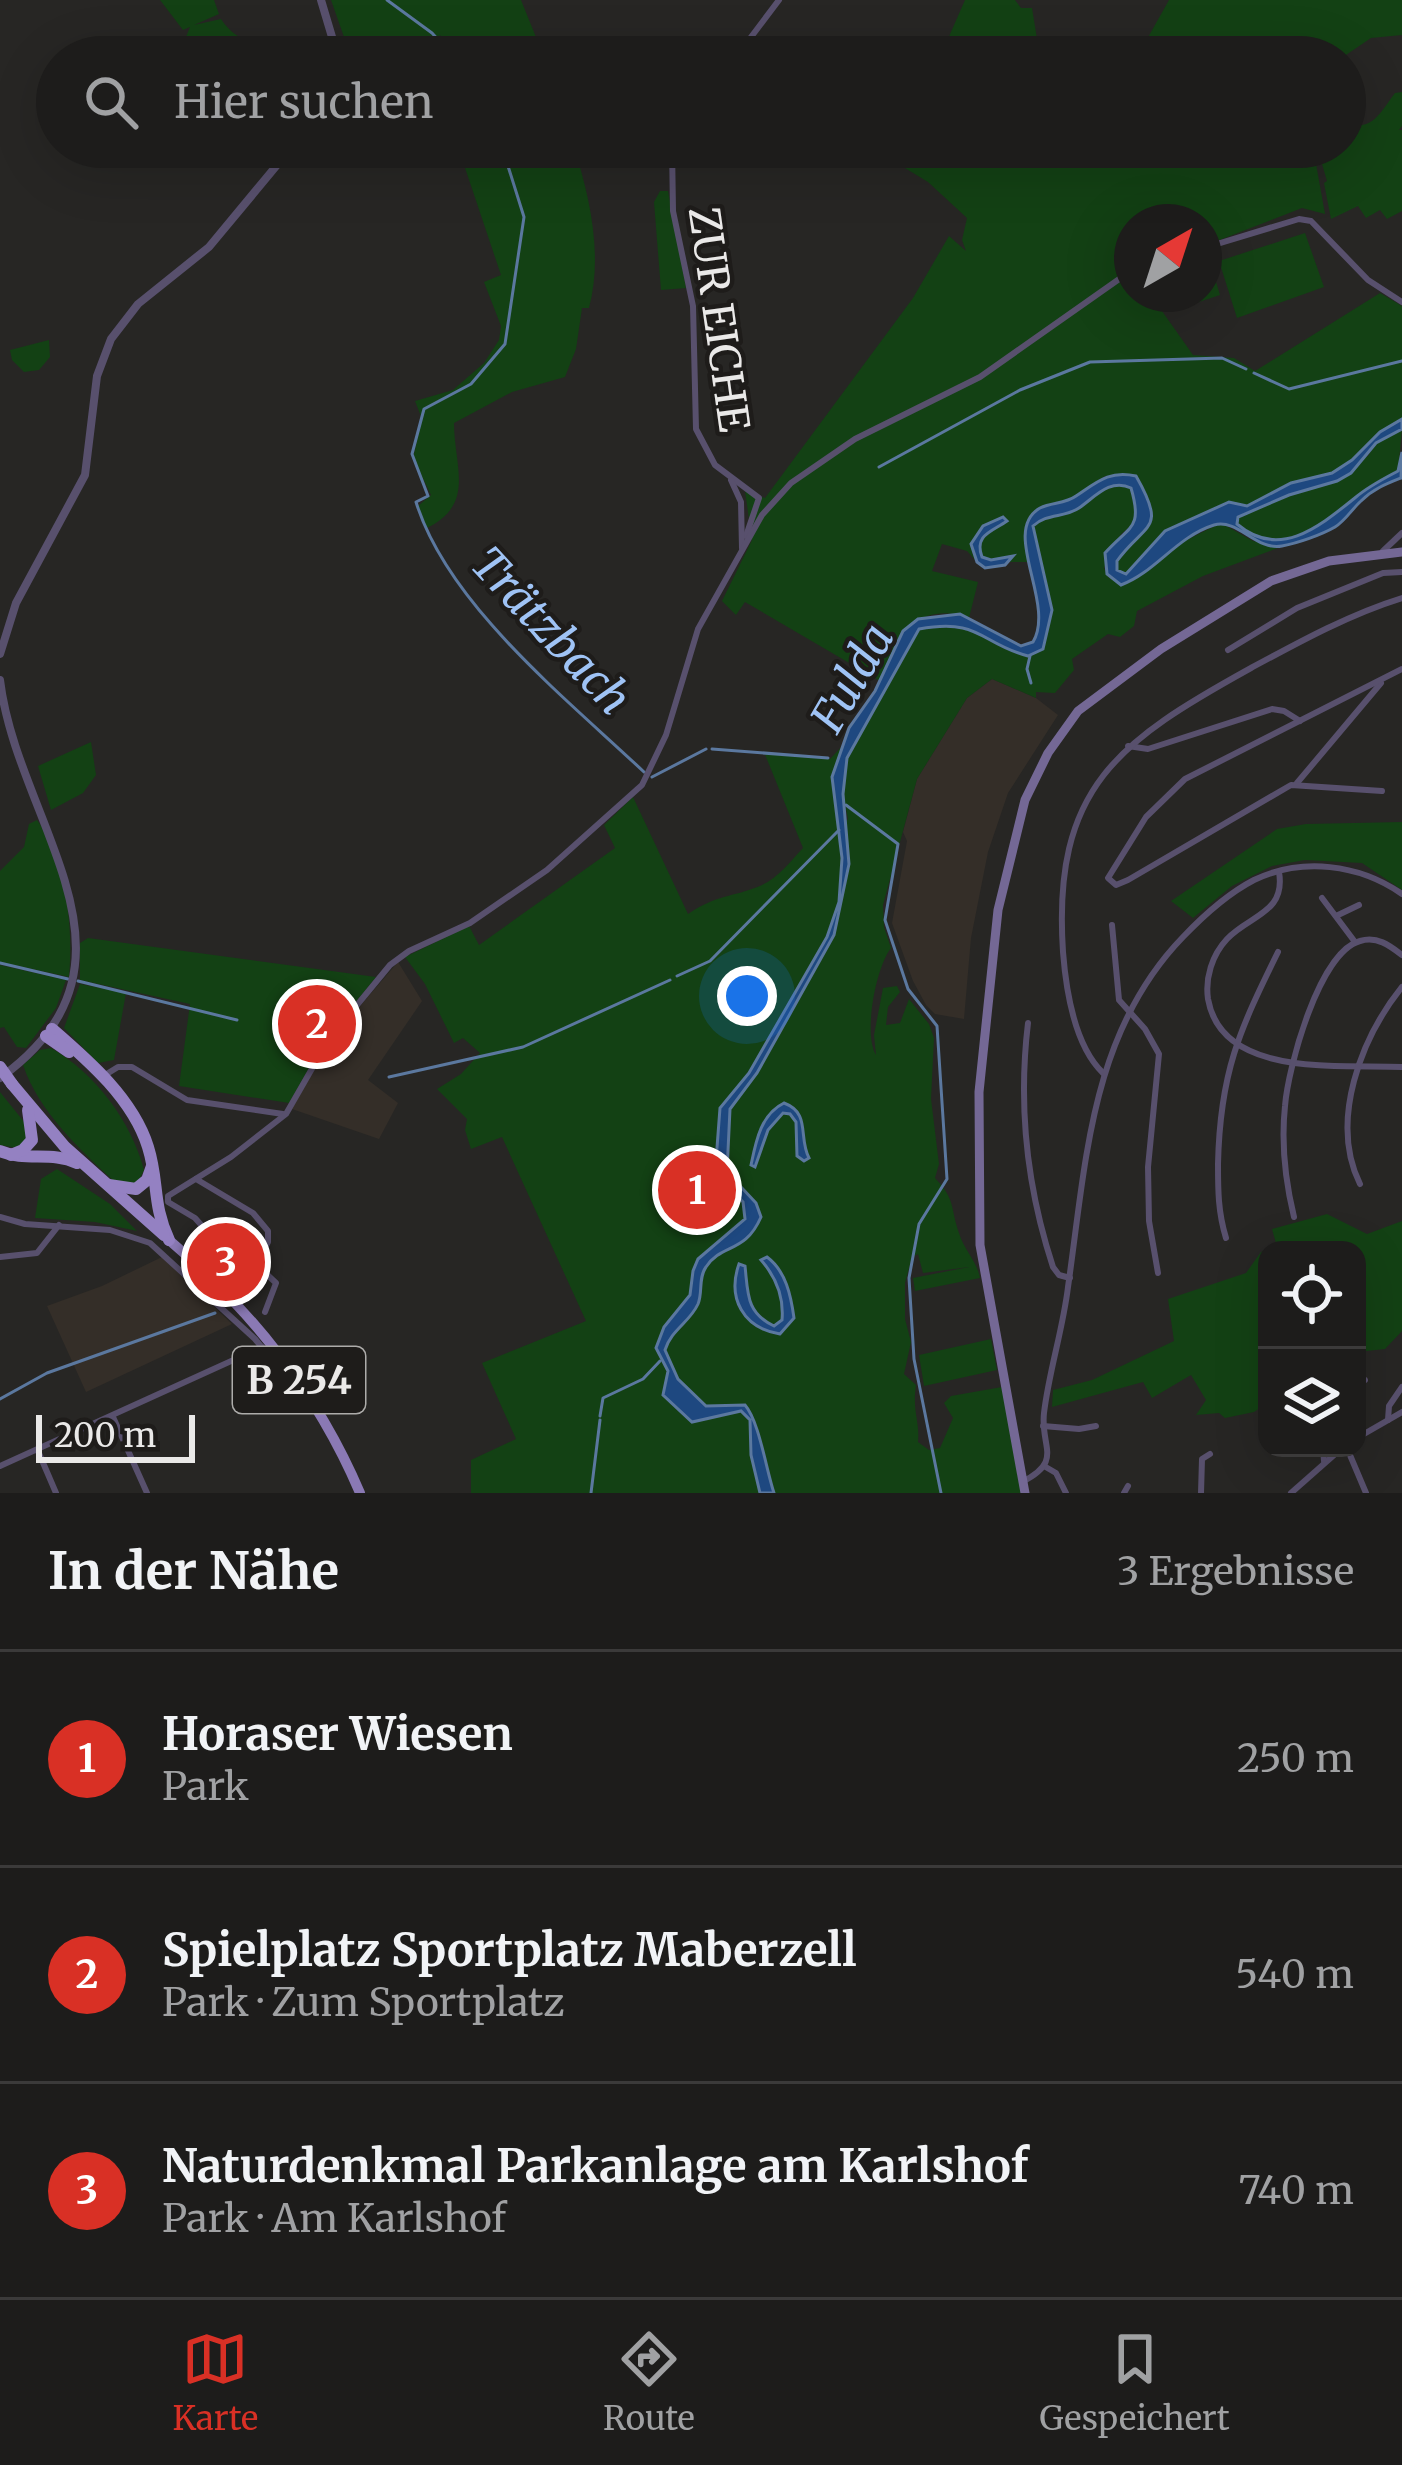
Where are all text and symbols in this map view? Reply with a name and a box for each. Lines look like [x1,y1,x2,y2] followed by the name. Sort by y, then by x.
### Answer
[36,36,1366,168] search box
[78,69,144,135] icon: search
[174,74,433,130] text: Hier suchen
[677,203,761,435] street label: ZUR EICHE
[1114,204,1222,312] north arrow
[460,536,642,726] water label: Trätzbach
[798,614,905,743] water label: Fulda
[717,966,777,1026] your location
[278,979,356,1069] pin: 2
[658,1145,736,1235] pin: 1
[187,1217,265,1307] pin: 3
[1258,1241,1366,1457] map controls
[1258,1241,1366,1349] button: locate
[233,1347,365,1413] road number: B 254
[1258,1349,1366,1457] button: layers
[36,1409,195,1462] scale bar
[54,1415,156,1456] text: 200 m
[48,1539,339,1603] text: In der Nähe
[1117,1547,1354,1596] text: 3 Ergebnisse
[162,1706,513,1762] text: Horaser Wiesen
[78,1734,96,1783] text: 1
[1237,1734,1354,1783] text: 250 m
[162,1762,249,1811] text: Park
[162,1922,857,1978] text: Spielplatz Sportplatz Maberzell
[76,1950,98,1999] text: 2
[1235,1950,1354,1999] text: 540 m
[162,1978,565,2027] text: Park · Zum Sportplatz
[162,2138,1029,2194] text: Naturdenkmal Parkanlage am Karlshof
[76,2166,98,2215] text: 3
[1238,2166,1354,2215] text: 740 m
[162,2194,506,2243] text: Park · Am Karlshof
[172,2326,258,2439] tab: Karte
[603,2326,695,2439] tab: Route
[1040,2326,1230,2439] tab: Gespeichert

